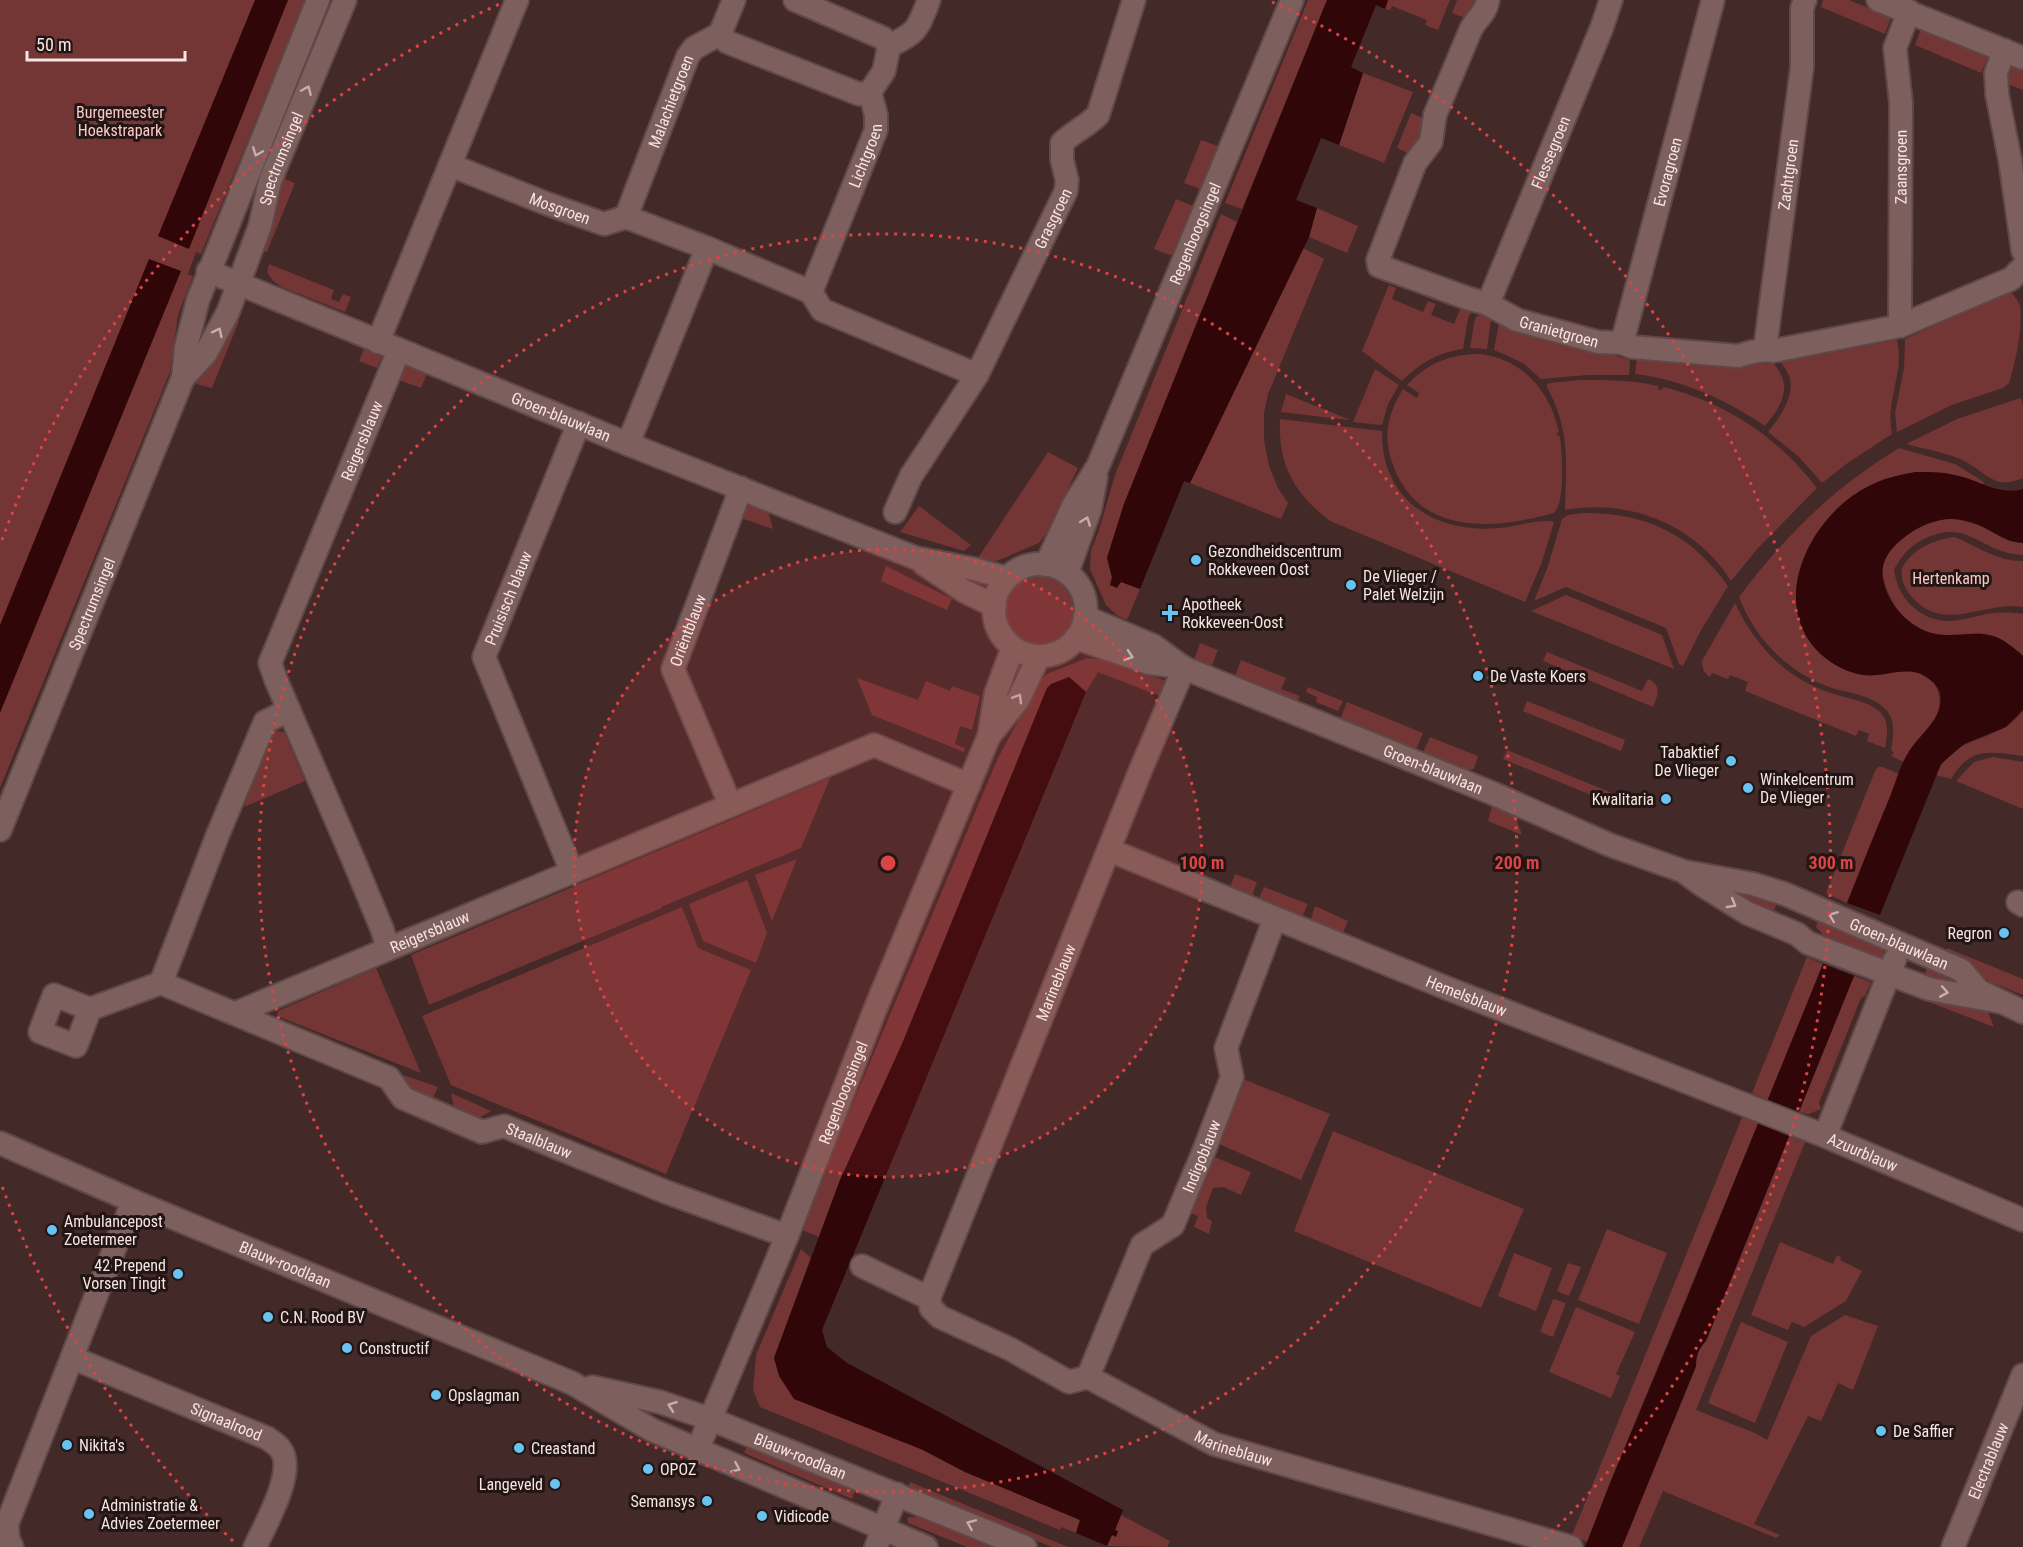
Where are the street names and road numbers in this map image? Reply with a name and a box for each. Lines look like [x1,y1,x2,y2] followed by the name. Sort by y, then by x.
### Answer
[645,52,698,151] street label: Malachietgroen
[256,109,307,207] street label: Spectrumsingel
[1527,113,1574,192] street label: Flessegroen
[845,124,886,190] street label: Lichtgroen
[1892,130,1911,204] street label: Zaansgroen
[1650,135,1686,209] street label: Evoragroen
[1774,138,1802,211] street label: Zachtgroen
[1166,180,1225,287] street label: Regenboogsingel
[1031,185,1076,252] street label: Grasgroen
[526,189,593,228] street label: Mosgroen
[1517,312,1601,352] street label: Granietgroen
[509,388,613,446] street label: Groen-blauwlaan
[337,398,387,484] street label: Reigersblauw
[481,548,536,648] street label: Pruisisch blauw
[65,555,119,653] street label: Spectrumsingel
[666,592,710,669] street label: Oriëntblauw
[1381,741,1486,798] street label: Groen-blauwlaan
[387,907,472,957] street label: Reigersblauw
[1847,914,1951,973] street label: Groen-blauwlaan
[1032,941,1080,1024] street label: Marineblauw
[1423,972,1509,1021] street label: Hemelsblauw
[815,1039,872,1147] street label: Regenboogsingel
[1179,1117,1225,1195] street label: Indigoblauw
[503,1119,575,1163] street label: Staalblauw
[1825,1129,1900,1176] street label: Azuurblauw
[236,1237,334,1292] street label: Blauw-roodlaan
[188,1399,265,1445] street label: Signaalrood
[1964,1420,2013,1502] street label: Electrablauw
[1191,1426,1275,1470] street label: Marineblauw
[751,1429,849,1483] street label: Blauw-roodlaan

